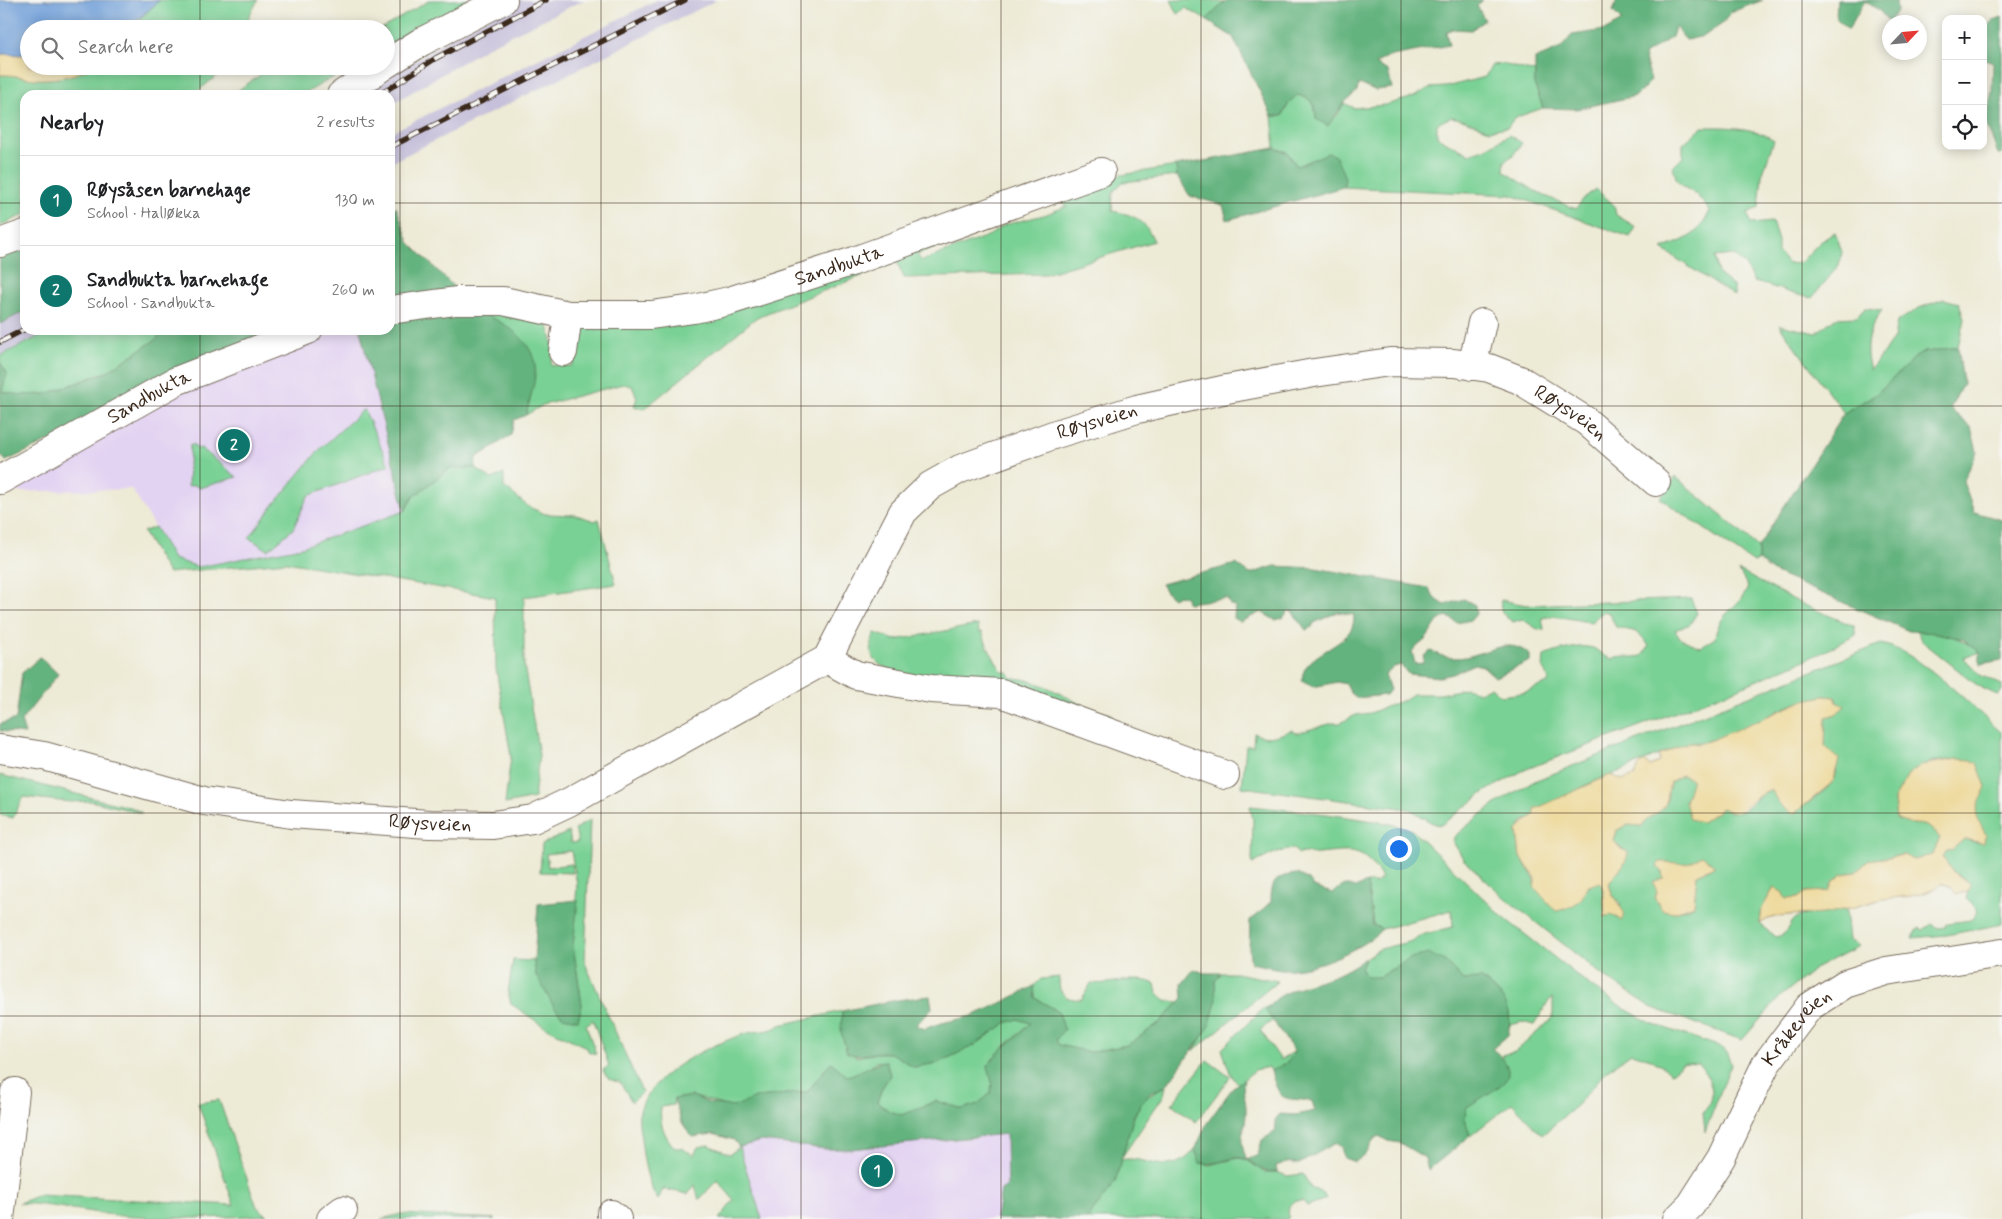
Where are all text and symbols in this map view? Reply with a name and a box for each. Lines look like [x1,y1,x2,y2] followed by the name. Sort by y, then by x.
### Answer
[1882,15,1927,60] north arrow
[1942,15,1987,150] map controls
[1942,15,1987,60] button: +
[20,20,395,75] search box
[38,34,66,62] icon: search
[78,35,174,60] text: Search here
[1942,60,1987,105] button: −
[1942,105,1987,150] button: locate
[40,109,104,137] text: Nearby
[317,112,375,133] text: 2 results
[87,178,251,203] text: Røysåsen barnehage
[52,190,60,211] text: 1
[334,190,375,211] text: 130 m
[87,203,200,224] text: School · Halløkka
[791,238,888,293] street label: Sandbukta
[87,268,269,293] text: Sandbukta barnehage
[52,280,60,301] text: 2
[332,280,375,301] text: 260 m
[87,293,215,314] text: School · Sandbukta
[102,363,196,431] street label: Sandbukta
[1529,378,1613,447] street label: Røysveien
[1054,396,1141,446] street label: Røysveien
[218,426,250,464] pin: 2
[388,808,472,838] street label: Røysveien
[1386,836,1412,862] your location
[1756,982,1837,1072] street label: Kråkeveien
[861,1152,893,1190] pin: 1

